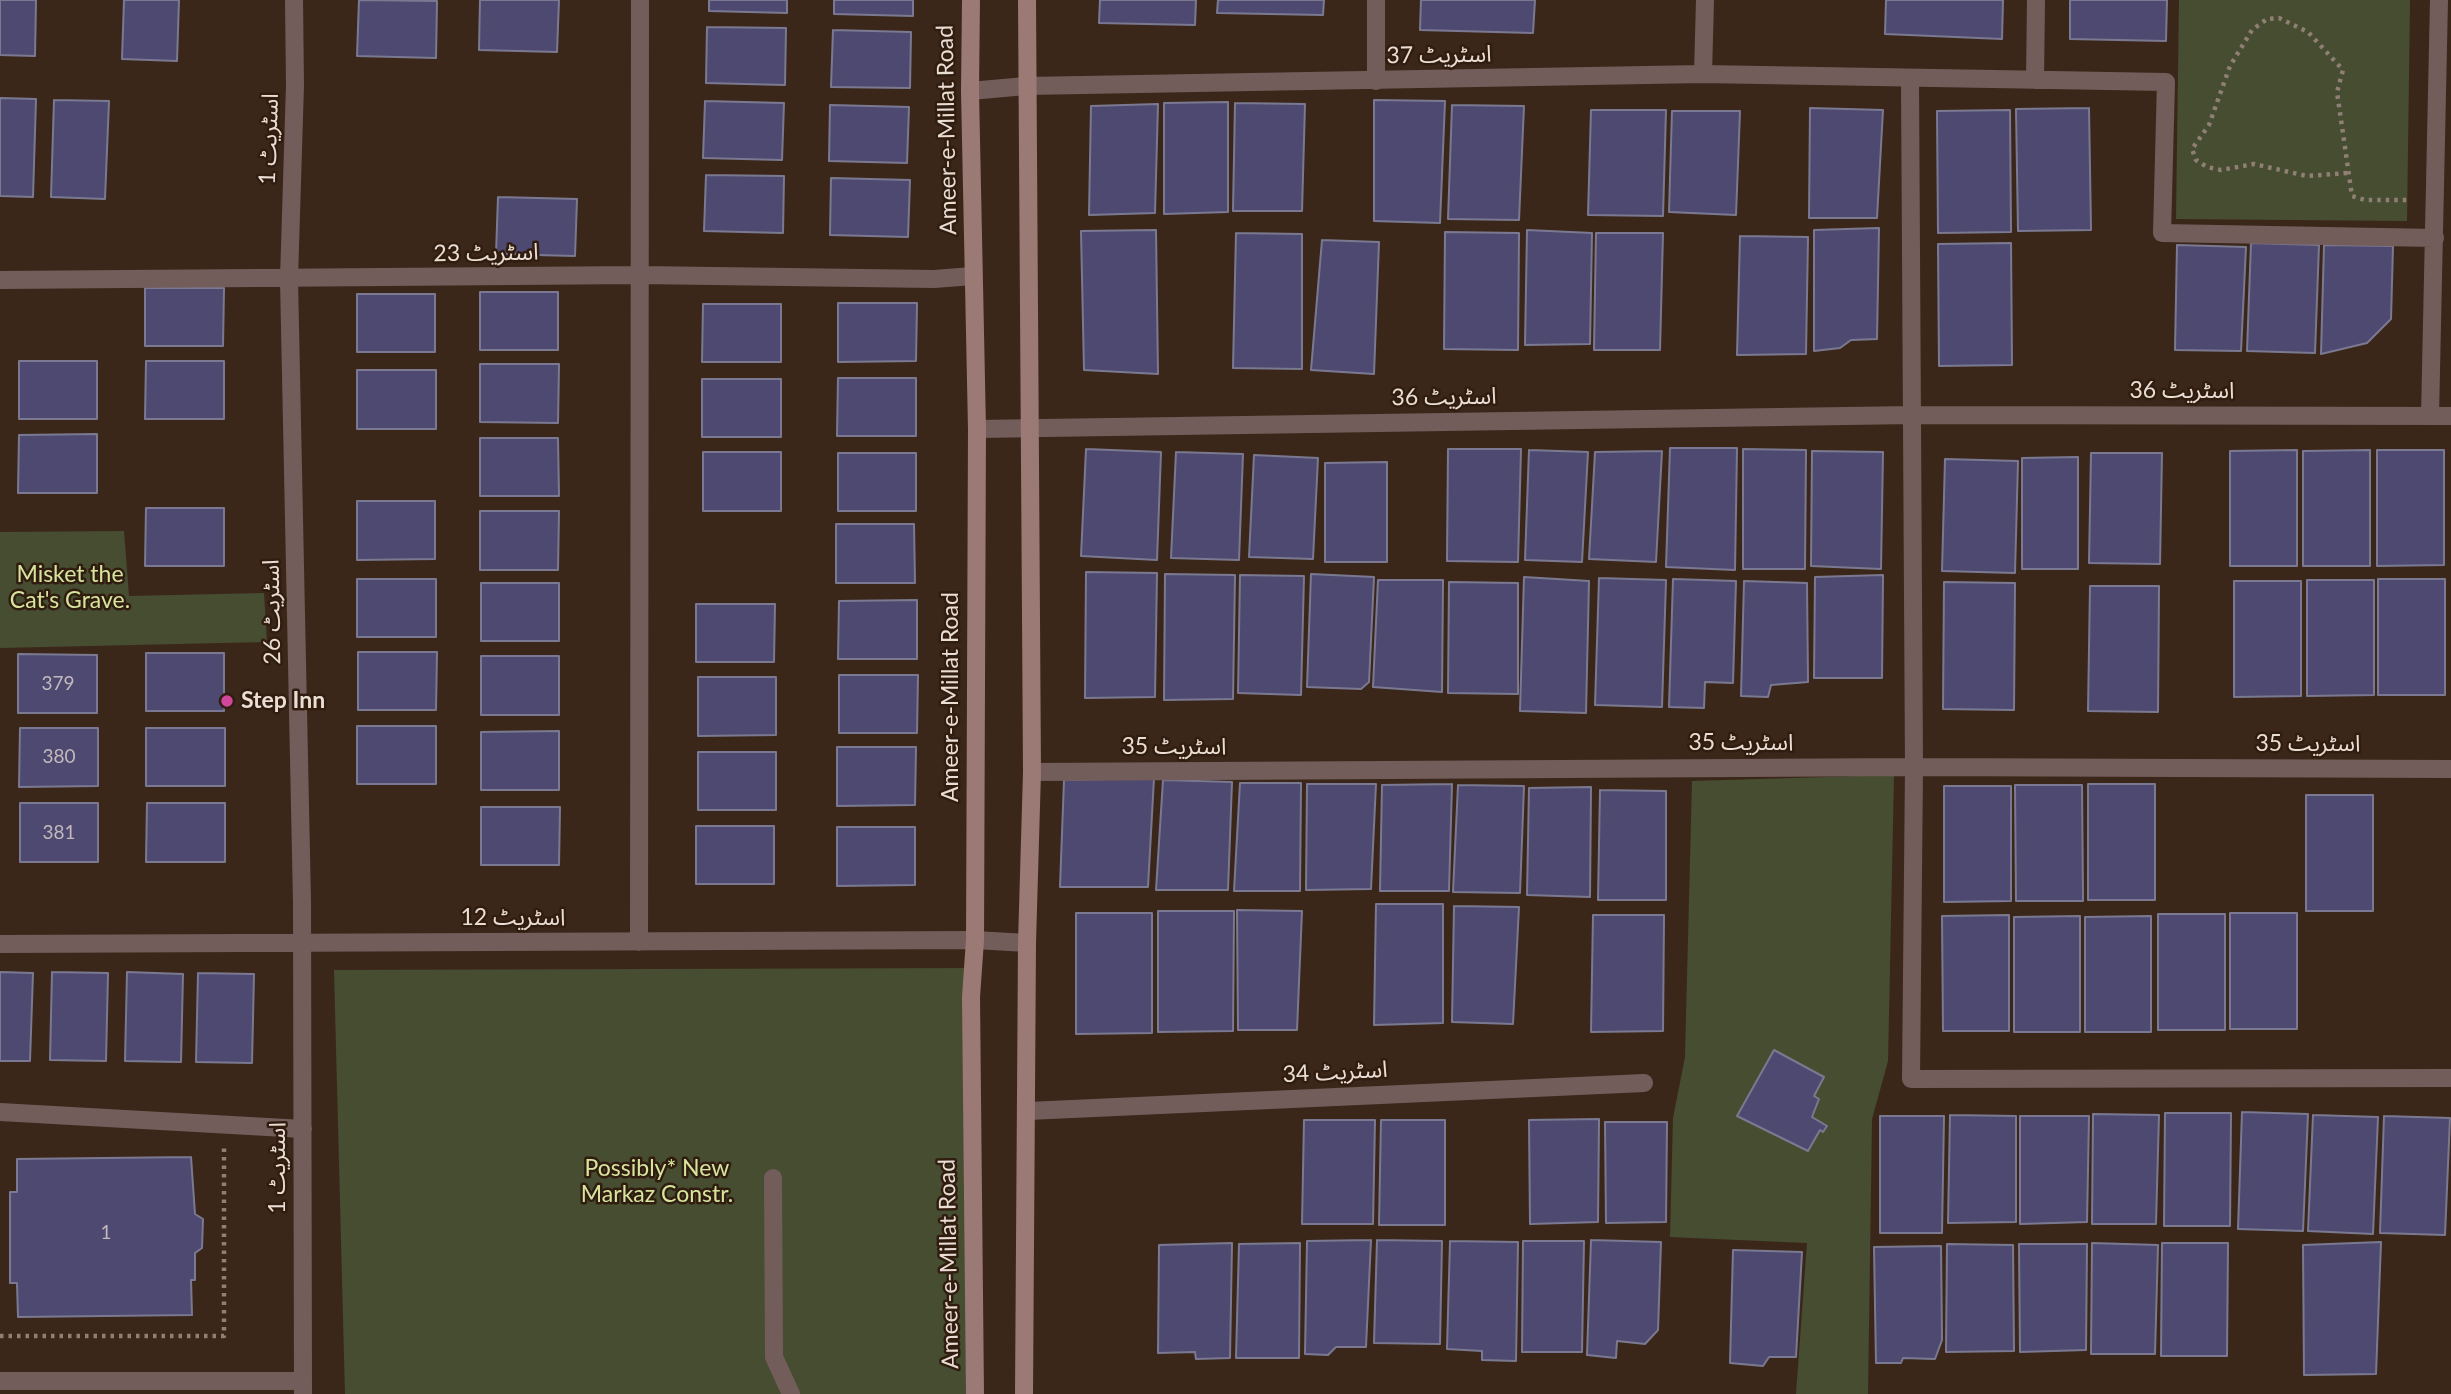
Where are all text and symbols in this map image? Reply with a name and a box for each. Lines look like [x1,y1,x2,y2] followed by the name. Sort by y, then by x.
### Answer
[931,25,963,235] street label: Ameer-e-Millat Road
[1386,40,1492,70] street label: اسٹریٹ 37
[254,93,284,185] street label: اسٹریٹ 1
[433,238,539,268] street label: اسٹریٹ 23
[2129,377,2235,405] street label: اسٹریٹ 36
[1391,382,1497,412] street label: اسٹریٹ 36
[257,559,287,665] street label: اسٹریٹ 26
[10,561,130,615] park label: Misket the Cat's Grave.
[937,592,965,802] street label: Ameer-e-Millat Road
[41,673,75,695] house number: 379
[241,687,325,715] place label: Step Inn
[219,693,235,709] marker: Step Inn
[1688,729,1794,757] street label: اسٹریٹ 35
[2255,730,2361,758] street label: اسٹریٹ 35
[1121,733,1227,761] street label: اسٹریٹ 35
[42,746,76,768] house number: 380
[42,822,76,844] house number: 381
[460,904,566,932] street label: اسٹریٹ 12
[1282,1055,1388,1089] street label: اسٹریٹ 34
[264,1122,292,1214] street label: اسٹریٹ 1
[581,1155,733,1209] park label: Possibly* New Markaz Constr.
[933,1159,965,1369] street label: Ameer-e-Millat Road
[100,1222,112,1244] house number: 1

